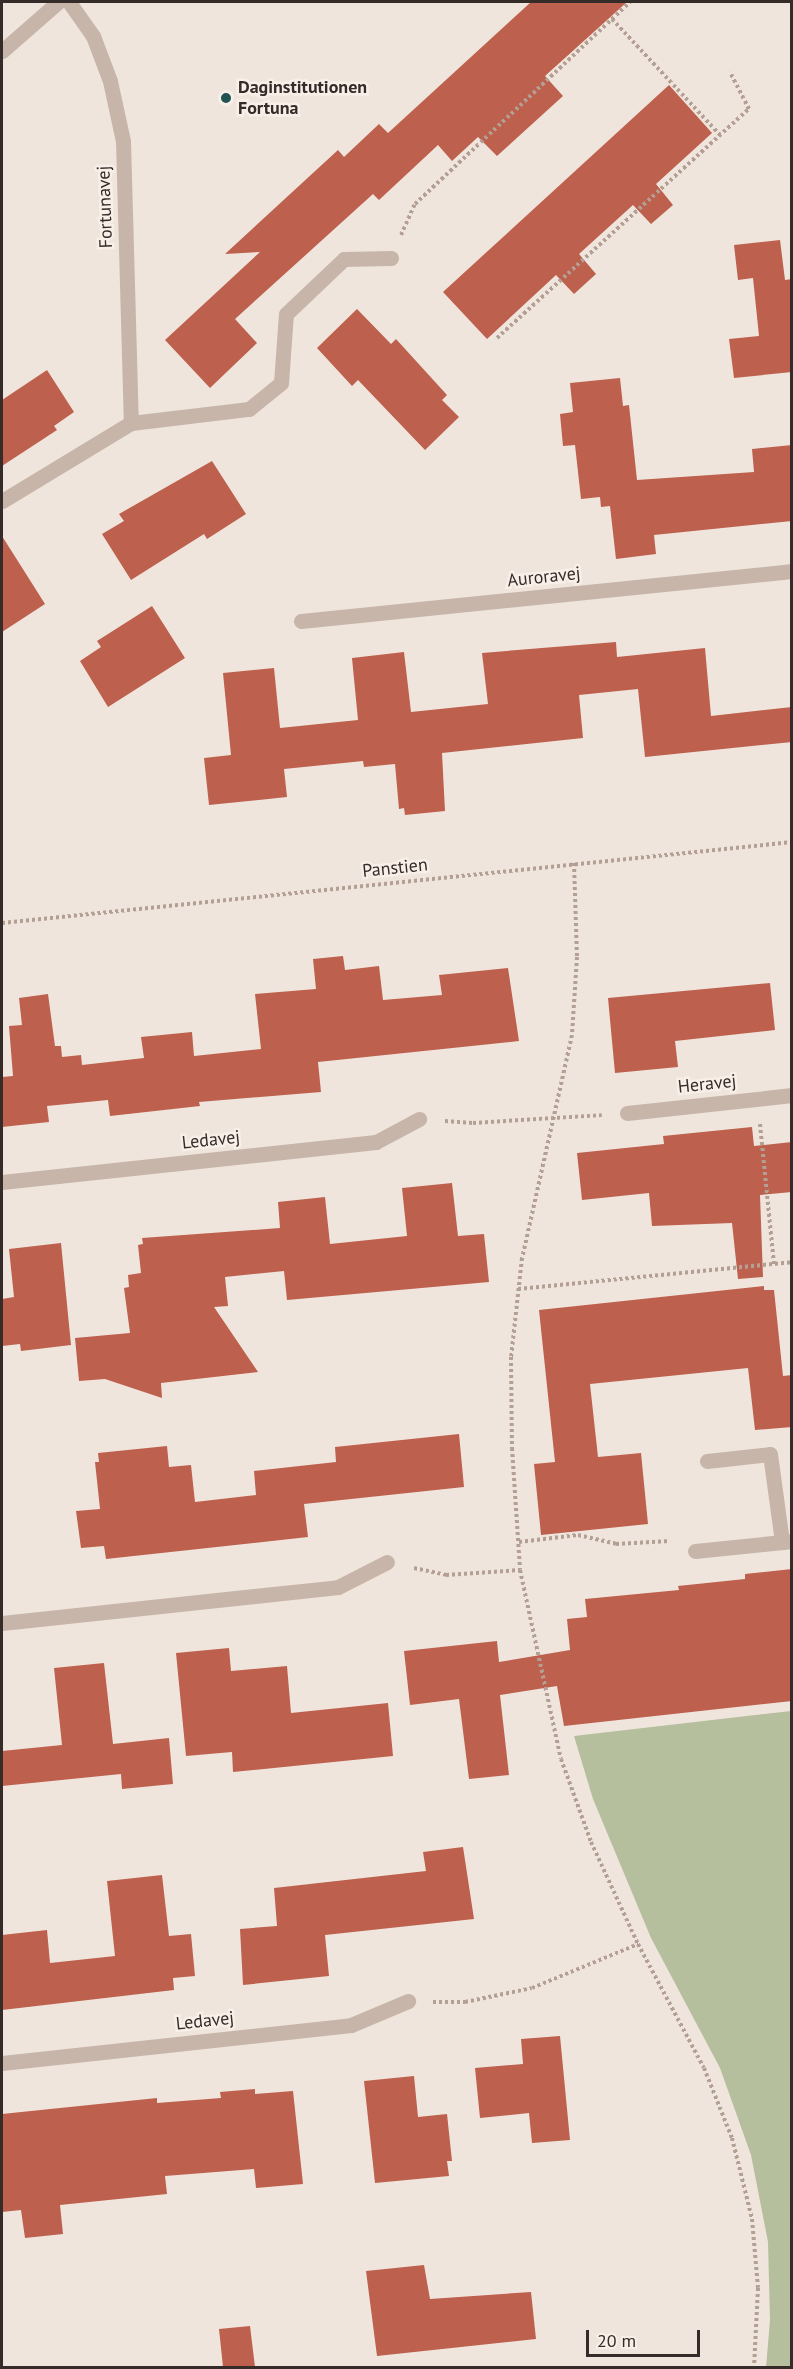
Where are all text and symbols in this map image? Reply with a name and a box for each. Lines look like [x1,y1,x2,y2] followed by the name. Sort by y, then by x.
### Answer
[238,77,367,119] place label: Daginstitutionen Fortuna
[219,91,233,105] marker: Daginstitutionen Fortuna
[93,165,117,249] street label: Fortunavej
[506,562,582,592] street label: Auroravej
[361,854,429,882] street label: Panstien
[677,1070,737,1098] street label: Heravej
[181,1126,241,1154] street label: Ledavej
[175,2007,235,2035] street label: Ledavej
[589,2318,703,2356] scale bar
[597,2329,636,2352] text: 20 m

